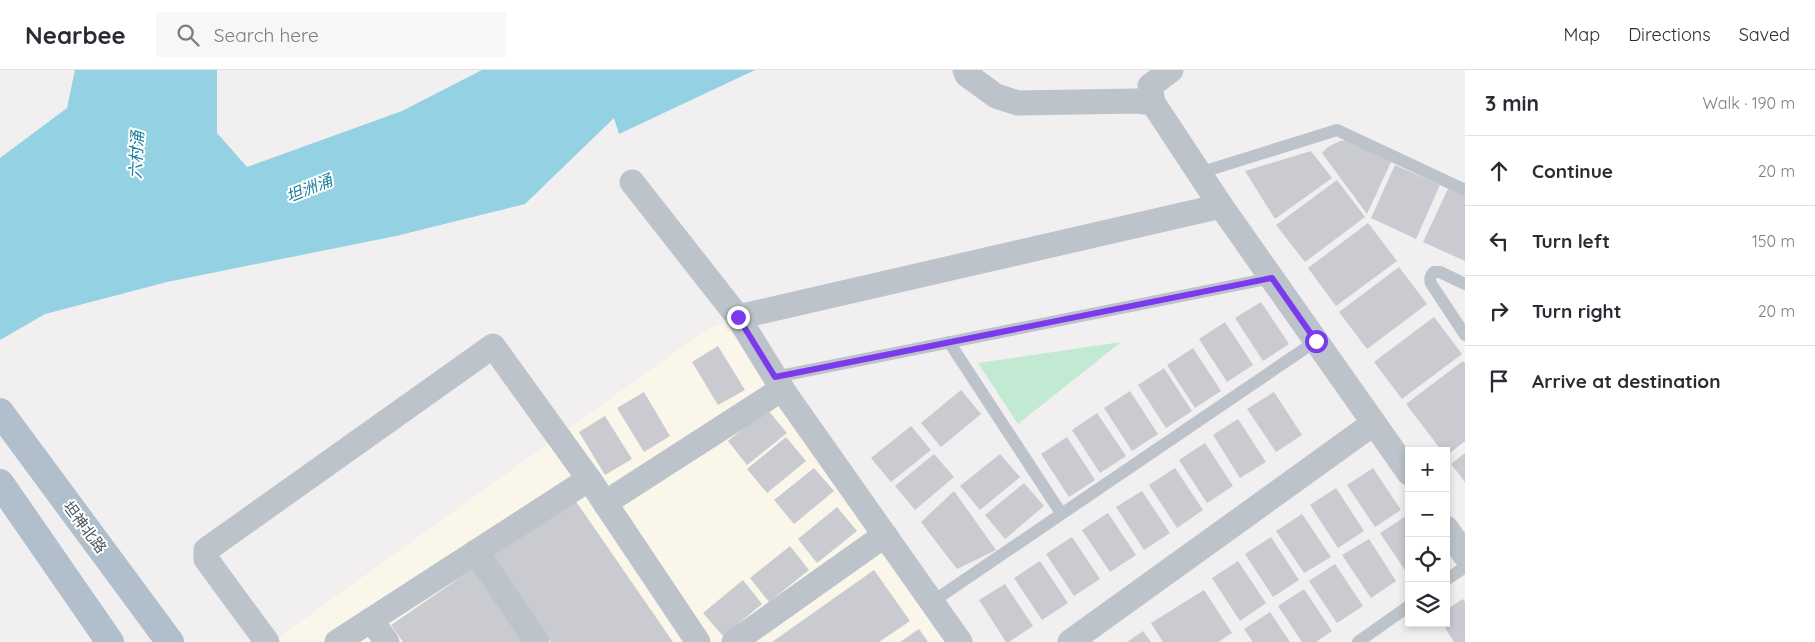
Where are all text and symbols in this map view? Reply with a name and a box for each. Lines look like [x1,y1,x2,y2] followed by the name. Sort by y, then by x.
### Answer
[156,12,506,57] search box
[25,20,126,50] text: Nearbee
[174,21,202,49] icon: search
[214,23,319,47] text: Search here
[1563,23,1600,46] text: Map
[1628,23,1711,46] text: Directions
[1739,23,1790,46] text: Saved
[1485,90,1539,116] text: 3 min
[1703,93,1795,113] text: Walk · 190 m
[125,129,147,179] water label: 六村涌
[1485,157,1513,185] icon: ahead
[1532,159,1613,183] text: Continue
[1758,161,1795,181] text: 20 m
[283,169,337,206] water label: 坦洲涌
[1485,227,1513,255] icon: left
[1532,229,1610,253] text: Turn left
[1752,231,1795,251] text: 150 m
[1485,297,1513,325] icon: right
[1532,299,1621,323] text: Turn right
[1758,301,1795,321] text: 20 m
[727,306,750,329] route end
[1305,330,1328,353] route start
[1485,367,1513,395] icon: arrive
[1532,369,1721,393] text: Arrive at destination
[1405,447,1450,627] map controls
[1405,447,1450,492] button: +
[1405,492,1450,537] button: −
[59,497,111,557] street label: 坦神北路
[1405,537,1450,582] button: locate
[1405,582,1450,627] button: layers

